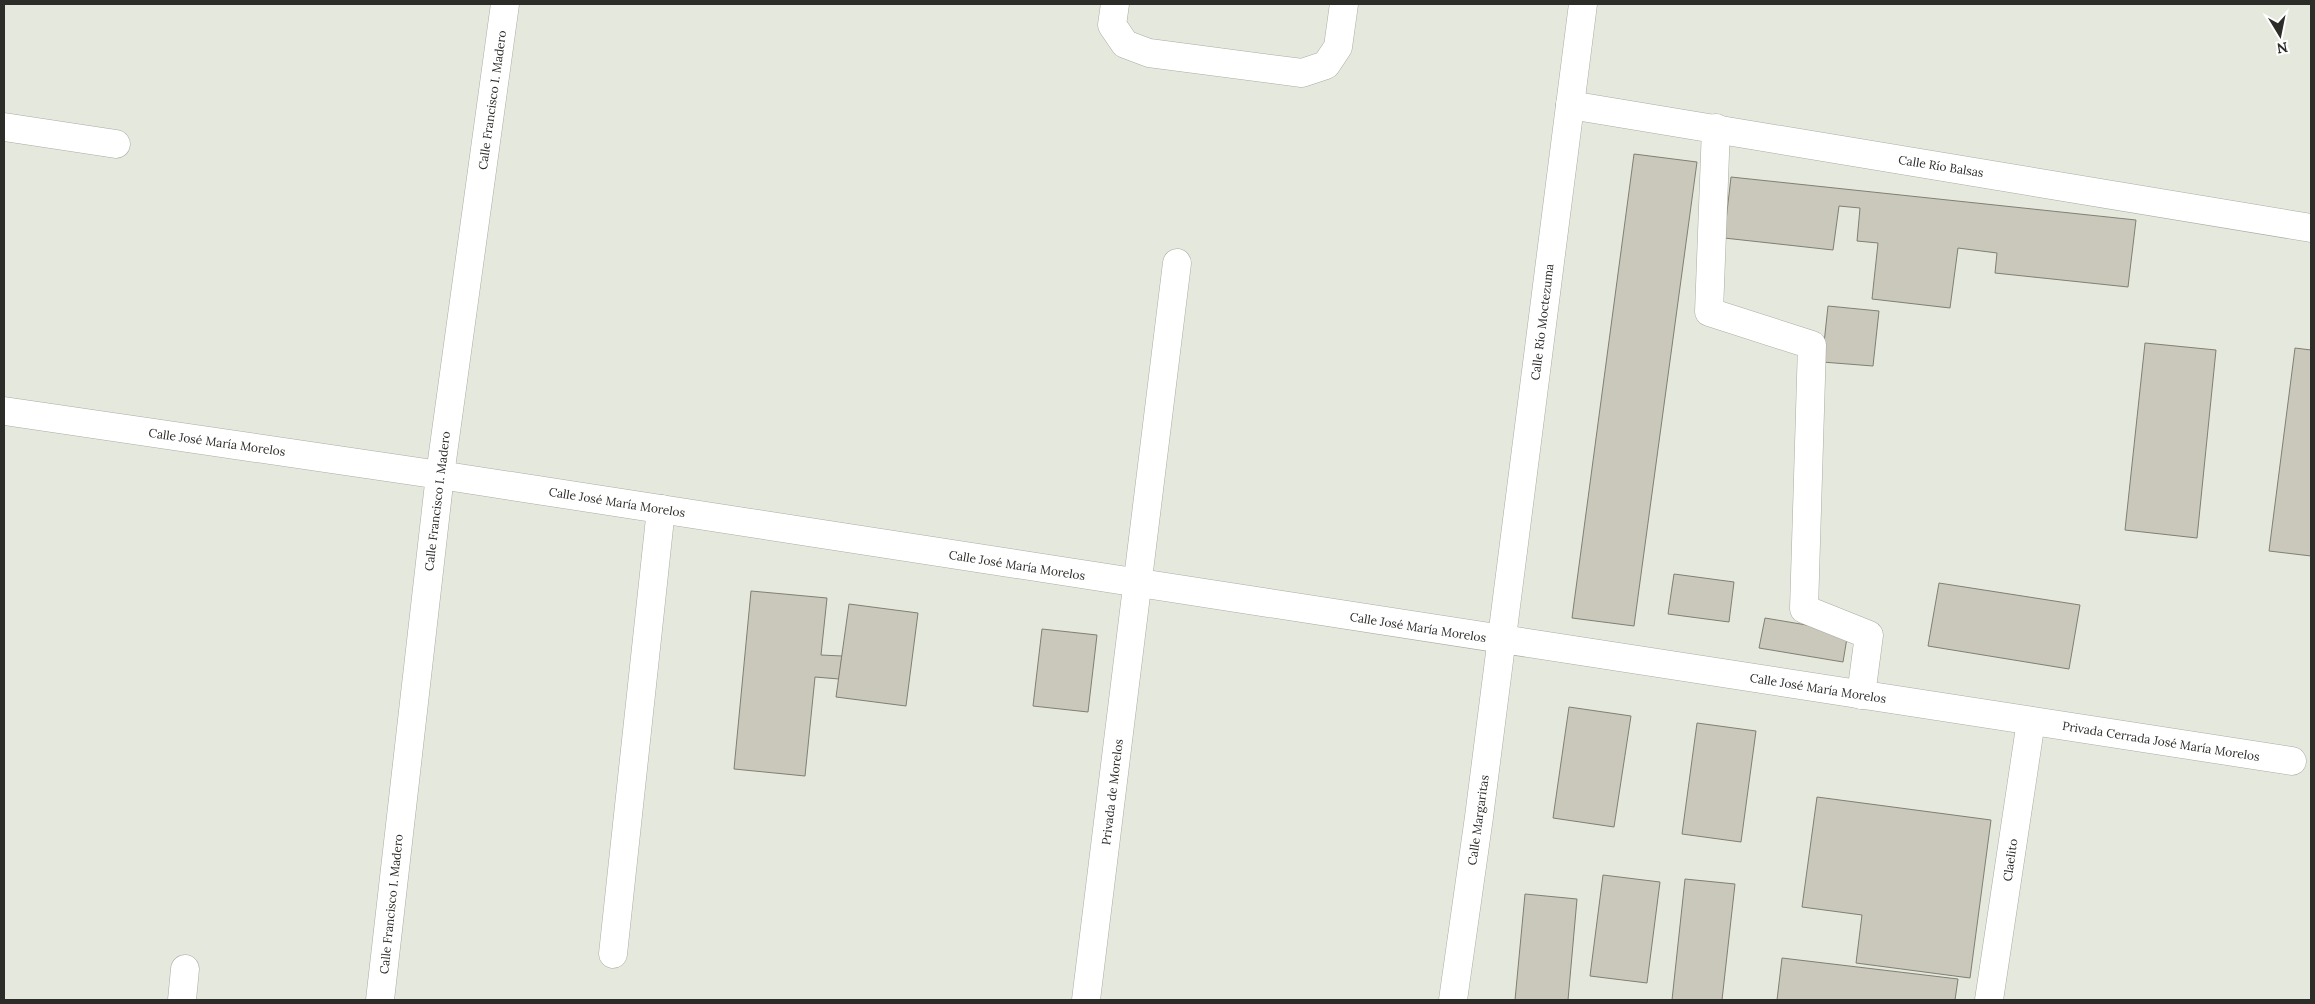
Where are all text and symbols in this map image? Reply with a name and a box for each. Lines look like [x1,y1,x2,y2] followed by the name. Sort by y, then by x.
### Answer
[2255,10,2305,60] north arrow
[475,29,509,171] street label: Calle Francisco I. Madero
[2275,38,2289,58] text: N
[1897,152,1985,180] street label: Calle Río Balsas
[1527,263,1557,381] street label: Calle Río Moctezuma
[148,425,287,459] street label: Calle José María Morelos
[421,430,453,572] street label: Calle Francisco I. Madero
[548,484,687,520] street label: Calle José María Morelos
[948,547,1087,583] street label: Calle José María Morelos
[1349,609,1488,645] street label: Calle José María Morelos
[1749,670,1888,706] street label: Calle José María Morelos
[2061,718,2261,764] street label: Privada Cerrada José María Morelos
[1098,738,1126,846] street label: Privada de Morelos
[1464,773,1492,866] street label: Calle Margaritas
[376,833,406,975] street label: Calle Francisco I. Madero
[2000,838,2020,882] street label: Claelito

